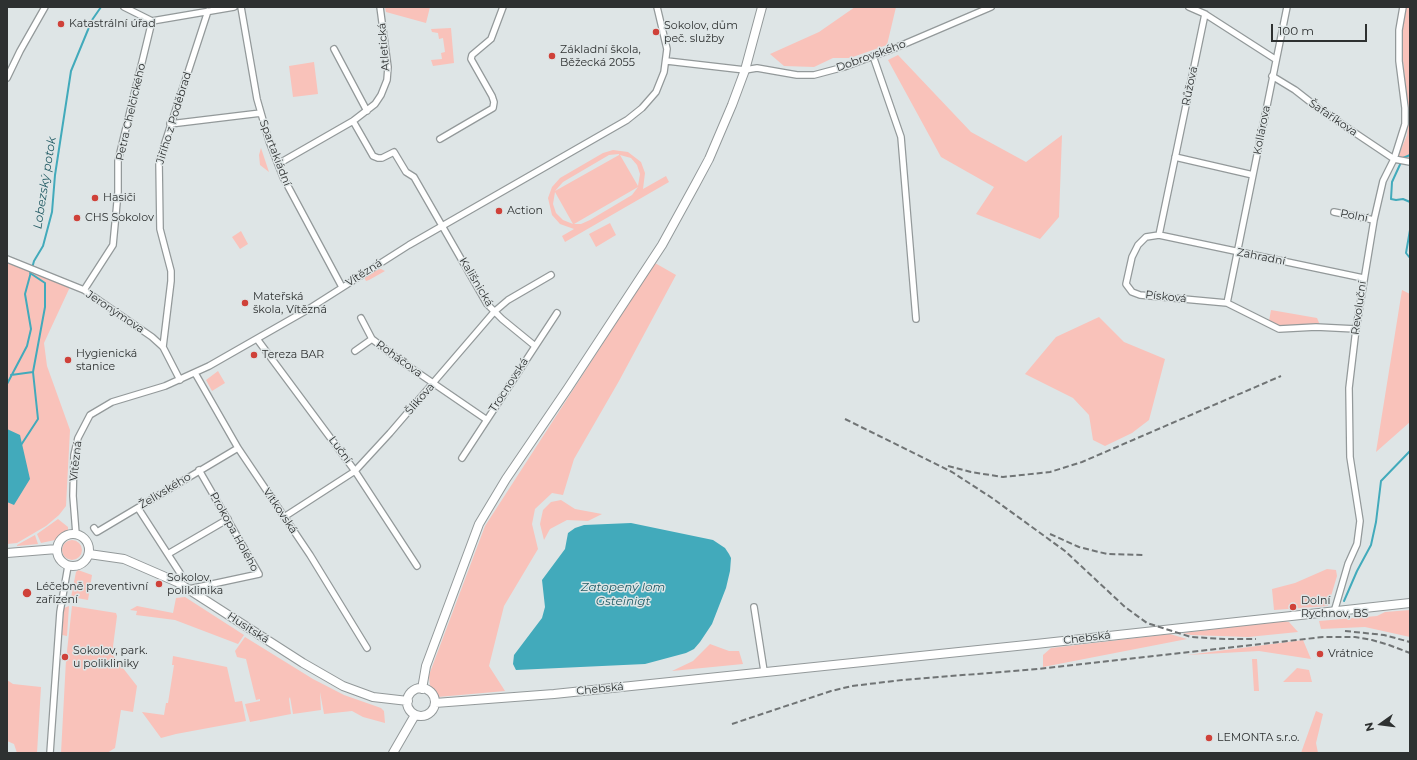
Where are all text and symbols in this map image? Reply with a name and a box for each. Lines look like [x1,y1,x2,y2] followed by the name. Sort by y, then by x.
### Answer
[1273,16,1369,42] scale bar
[69,17,156,31] place label: Katastrální úřad
[56,19,66,29] marker: Katastrální úřad
[664,19,738,45] place label: Sokolov, dům peč. služby
[375,22,393,72] street label: Atletická
[1278,23,1314,38] text: 100 m
[651,27,661,37] marker: Sokolov, dům peč. služby
[834,37,908,75] street label: Dobrovského
[560,43,641,69] place label: Základní škola, Běžecká 2055
[547,51,557,61] marker: Základní škola, Běžecká 2055
[113,62,149,162] street label: Petra Chelčického
[1179,65,1201,107] street label: Růžová
[154,70,194,166] street label: Jiřího z Poděbrad
[1306,97,1360,139] street label: Šafaříkova
[1251,104,1273,156] street label: Kollárova
[256,118,294,188] street label: Spartakiádní
[31,136,59,230] water label: Lobezský potok
[103,191,136,205] place label: Hasiči
[90,193,100,203] marker: Hasiči
[507,204,543,218] place label: Action
[494,206,504,216] marker: Action
[1339,207,1369,225] street label: Polní
[85,211,154,225] place label: CHS Sokolov
[72,213,82,223] marker: CHS Sokolov
[1235,246,1287,268] street label: Zahradní
[456,255,496,309] street label: Kališnická
[343,256,385,290] street label: Vítězná
[1349,280,1369,336] street label: Revoluční
[83,288,147,336] street label: Jeronýmova
[1145,288,1187,306] street label: Písková
[253,290,327,316] place label: Mateřská škola, Vítězná
[240,298,250,308] marker: Mateřská škola, Vítězná
[373,338,425,380] street label: Roháčova
[76,347,137,373] place label: Hygienická stanice
[262,348,324,362] place label: Tereza BAR
[249,350,259,360] marker: Tereza BAR
[63,355,73,365] marker: Hygienická stanice
[487,355,531,415] street label: Trocnovská
[403,380,437,418] street label: Šlikova
[326,434,354,466] street label: Luční
[67,440,85,482] street label: Vítězná
[137,470,193,512] street label: Želivského
[260,486,300,536] street label: Vítkovská
[207,490,261,574] street label: Prokopa Holého
[167,571,223,597] place label: Sokolov, poliklinika
[154,579,164,589] marker: Sokolov, poliklinika
[36,580,148,606] place label: Léčebně preventivní zařízení
[581,580,665,608] water label: Zatopený lom Gsteinigt
[21,587,33,599] marker: Léčebně preventivní zařízení
[1301,594,1368,620] place label: Dolní Rychnov, BS
[1288,602,1298,612] marker: Dolní Rychnov, BS
[225,610,271,646] street label: Husitská
[1063,629,1111,647] street label: Chebská
[73,644,148,670] place label: Sokolov, park. u polikliniky
[1328,647,1373,661] place label: Vrátnice
[1315,649,1325,659] marker: Vrátnice
[60,652,70,662] marker: Sokolov, park. u polikliniky
[576,680,624,698] street label: Chebská
[1361,704,1401,744] north arrow
[1361,721,1377,733] text: N
[1217,731,1299,745] place label: LEMONTA s.r.o.
[1204,733,1214,743] marker: LEMONTA s.r.o.

